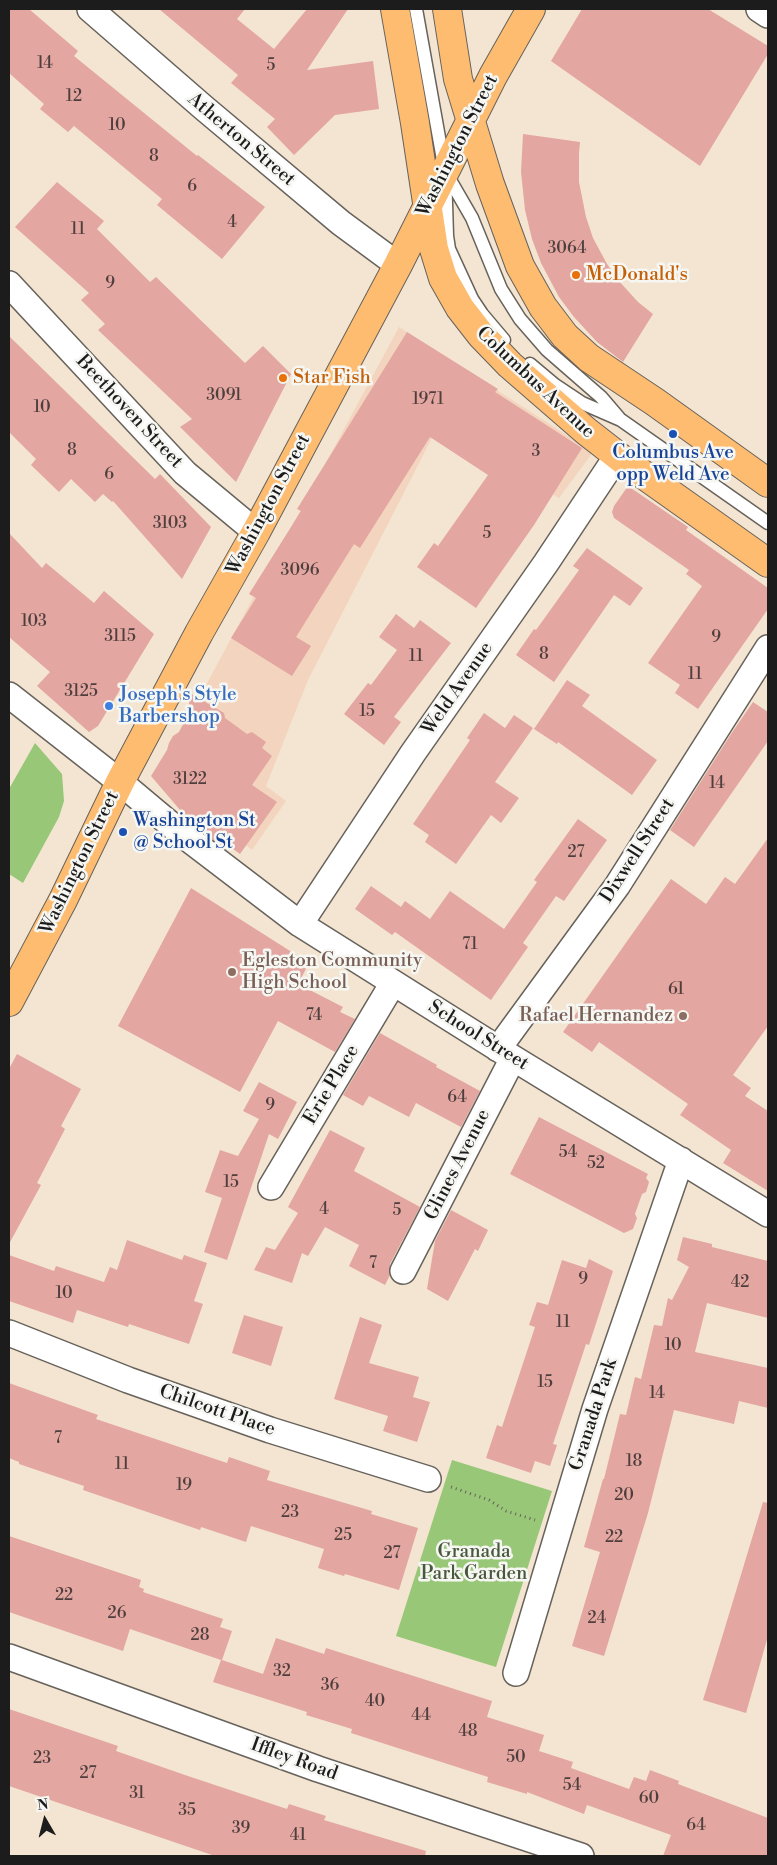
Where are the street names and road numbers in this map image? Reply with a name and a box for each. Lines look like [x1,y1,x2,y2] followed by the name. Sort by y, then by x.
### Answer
[412,71,504,221] street label: Washington Street
[182,88,300,192] street label: Atherton Street
[471,322,599,444] street label: Columbus Avenue
[71,351,187,473] street label: Beethoven Street
[222,430,316,580] street label: Washington Street
[418,638,498,740] street label: Weld Avenue
[35,788,125,938] street label: Washington Street
[596,794,680,908] street label: Dixwell Street
[424,996,532,1076] street label: School Street
[299,1041,365,1129] street label: Erie Place
[420,1106,496,1224] street label: Glines Avenue
[565,1356,623,1474] street label: Granada Park
[156,1380,278,1442] street label: Chilcott Place
[247,1734,341,1786] street label: Iffley Road

